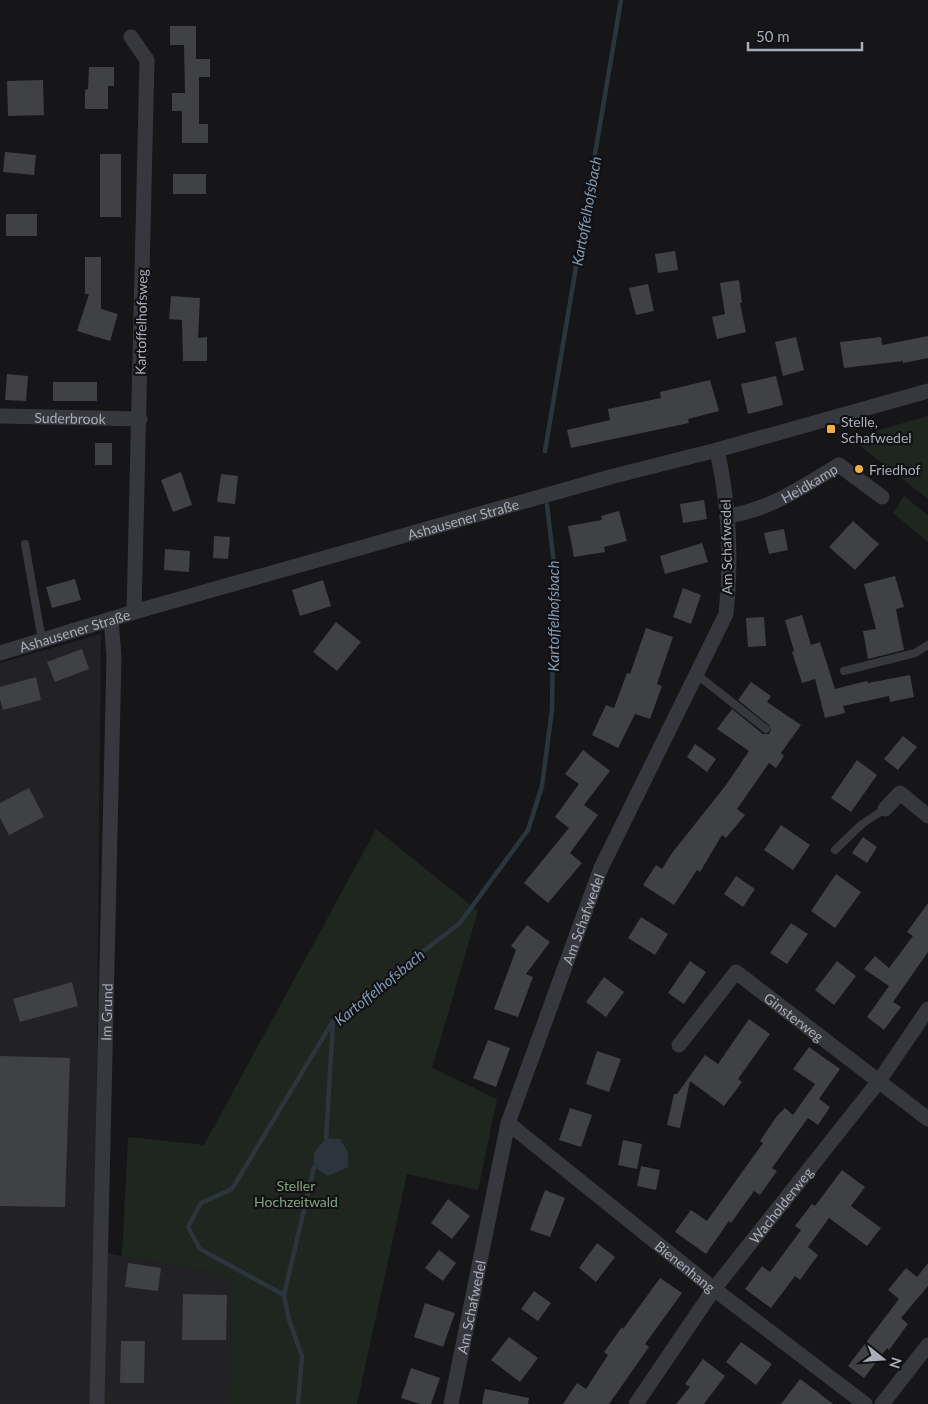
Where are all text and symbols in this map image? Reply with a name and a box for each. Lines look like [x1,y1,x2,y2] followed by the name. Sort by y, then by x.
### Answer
[748,20,862,52] scale bar
[756,27,790,45] text: 50 m
[568,155,604,267] water label: Kartoffelhofsbach
[132,269,150,375] street label: Kartoffelhofsweg
[34,408,107,427] street label: Suderbrook
[841,413,912,446] place label: Stelle, Schafwedel
[825,423,837,435] marker: Stelle, Schafwedel
[778,460,840,506] street label: Heidkamp
[869,461,921,478] place label: Friedhof
[853,463,865,475] marker: Friedhof
[405,495,521,543] street label: Ashausener Straße
[717,499,735,595] street label: Am Schafwedel
[544,561,562,671] water label: Kartoffelhofsbach
[17,605,132,655] street label: Ashausener Straße
[558,871,607,967] street label: Am Schafwedel
[330,945,428,1029] water label: Kartoffelhofsbach
[97,983,115,1041] street label: Im Grund
[761,988,827,1045] street label: Ginsterweg
[745,1164,816,1247] street label: Wacholderweg
[254,1177,338,1210] park label: Steller Hochzeitwald
[652,1237,719,1295] street label: Bienenhang
[453,1259,488,1355] street label: Am Schafwedel
[858,1334,908,1384] north arrow
[886,1355,906,1371] text: N

